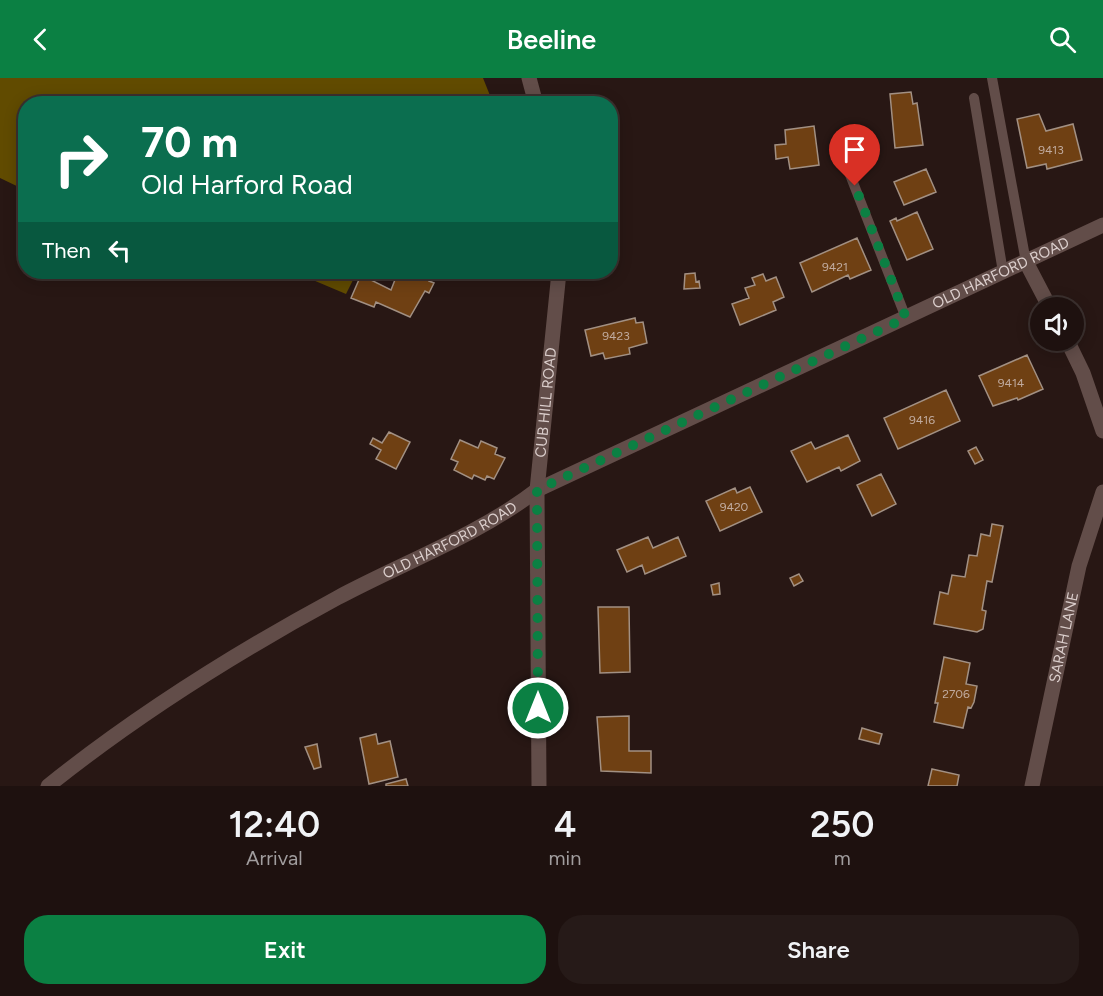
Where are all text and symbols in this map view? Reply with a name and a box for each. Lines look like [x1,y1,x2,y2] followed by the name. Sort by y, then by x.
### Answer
[24,23,57,56] icon: back
[507,23,596,56] text: Beeline
[1046,23,1079,56] icon: search
[141,117,238,168] text: 70 m
[42,120,120,198] icon: right
[829,124,880,186] pin
[838,133,871,166] icon: arrive
[1038,143,1064,157] house number: 9413
[141,168,353,201] text: Old Harford Road
[929,233,1072,313] street label: OLD HARFORD ROAD
[103,234,136,267] icon: left
[42,237,91,264] text: Then
[822,260,848,274] house number: 9421
[1030,297,1084,351] map controls
[1030,297,1084,351] button: sound
[602,329,630,343] house number: 9423
[531,347,560,458] street label: CUB HILL ROAD
[998,376,1025,390] house number: 9414
[909,413,935,427] house number: 9416
[380,498,520,583] street label: OLD HARFORD ROAD
[720,500,749,514] house number: 9420
[1045,590,1082,684] street label: SARAH LANE
[506,676,570,740] position arrow
[942,687,970,701] house number: 2706
[228,803,320,846] text: 12:40
[554,803,576,846] text: 4
[810,803,875,846] text: 250
[246,846,303,870] text: Arrival
[549,846,581,870] text: min
[834,846,851,870] text: m
[24,915,546,984] button: Exit
[558,915,1079,984] button: Share

